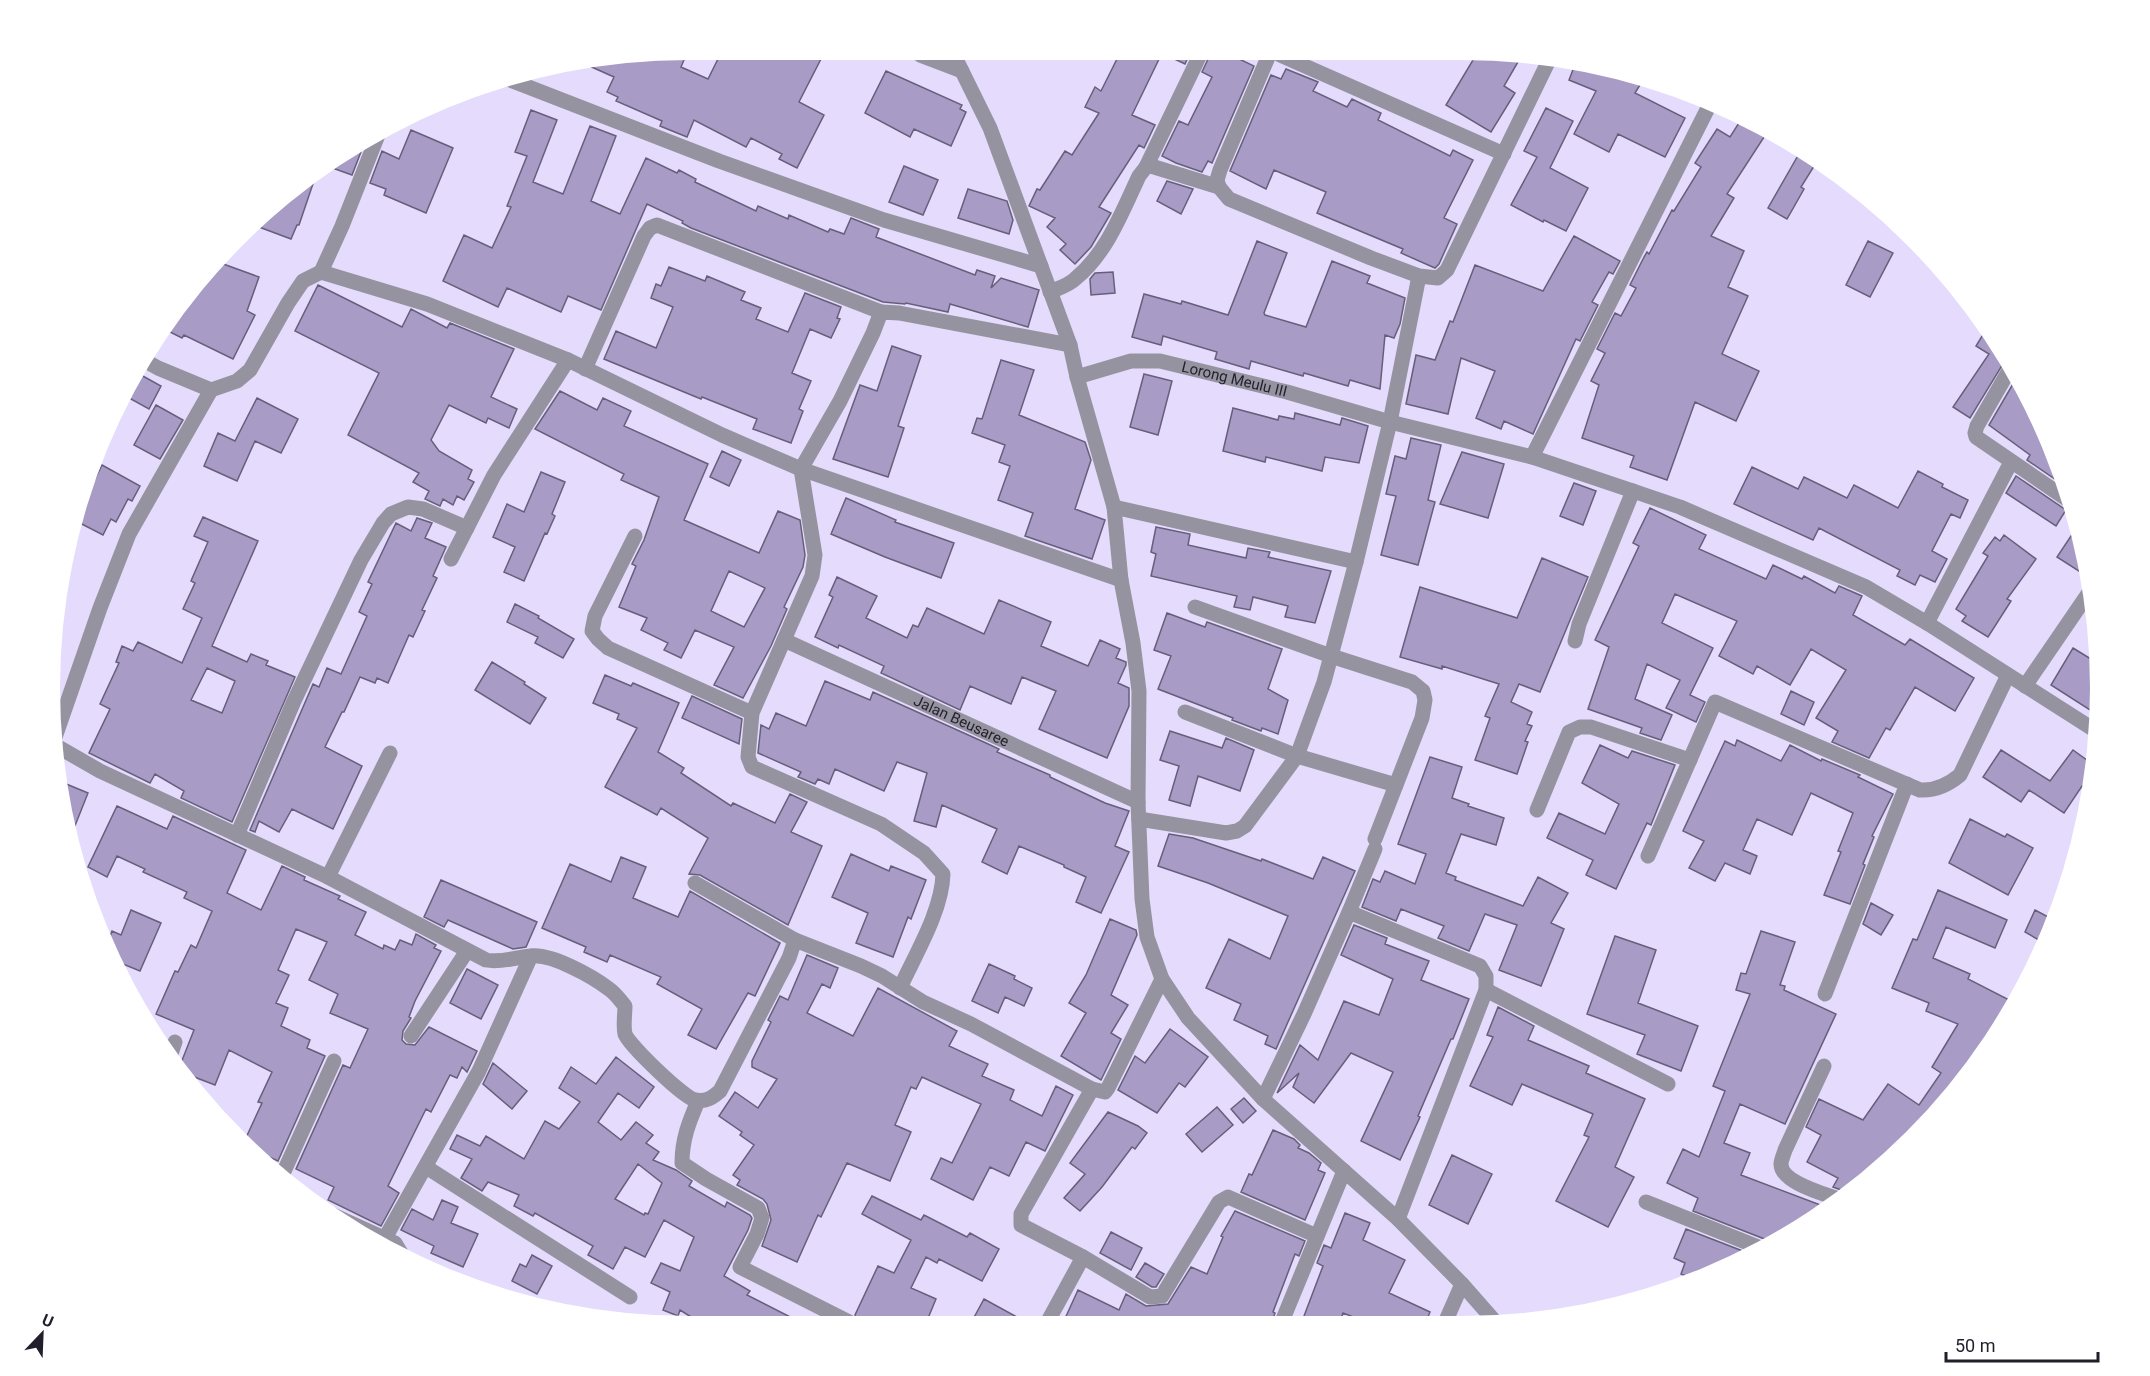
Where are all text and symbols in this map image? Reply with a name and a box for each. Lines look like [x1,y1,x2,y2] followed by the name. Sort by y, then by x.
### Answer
[1180,358,1289,401] street label: Lorong Meulu III
[911,692,1012,751] street label: Jalan Beusaree
[12,1304,72,1364] north arrow
[39,1310,56,1331] text: U
[1946,1325,2098,1363] scale bar
[1955,1335,1995,1356] text: 50 m

